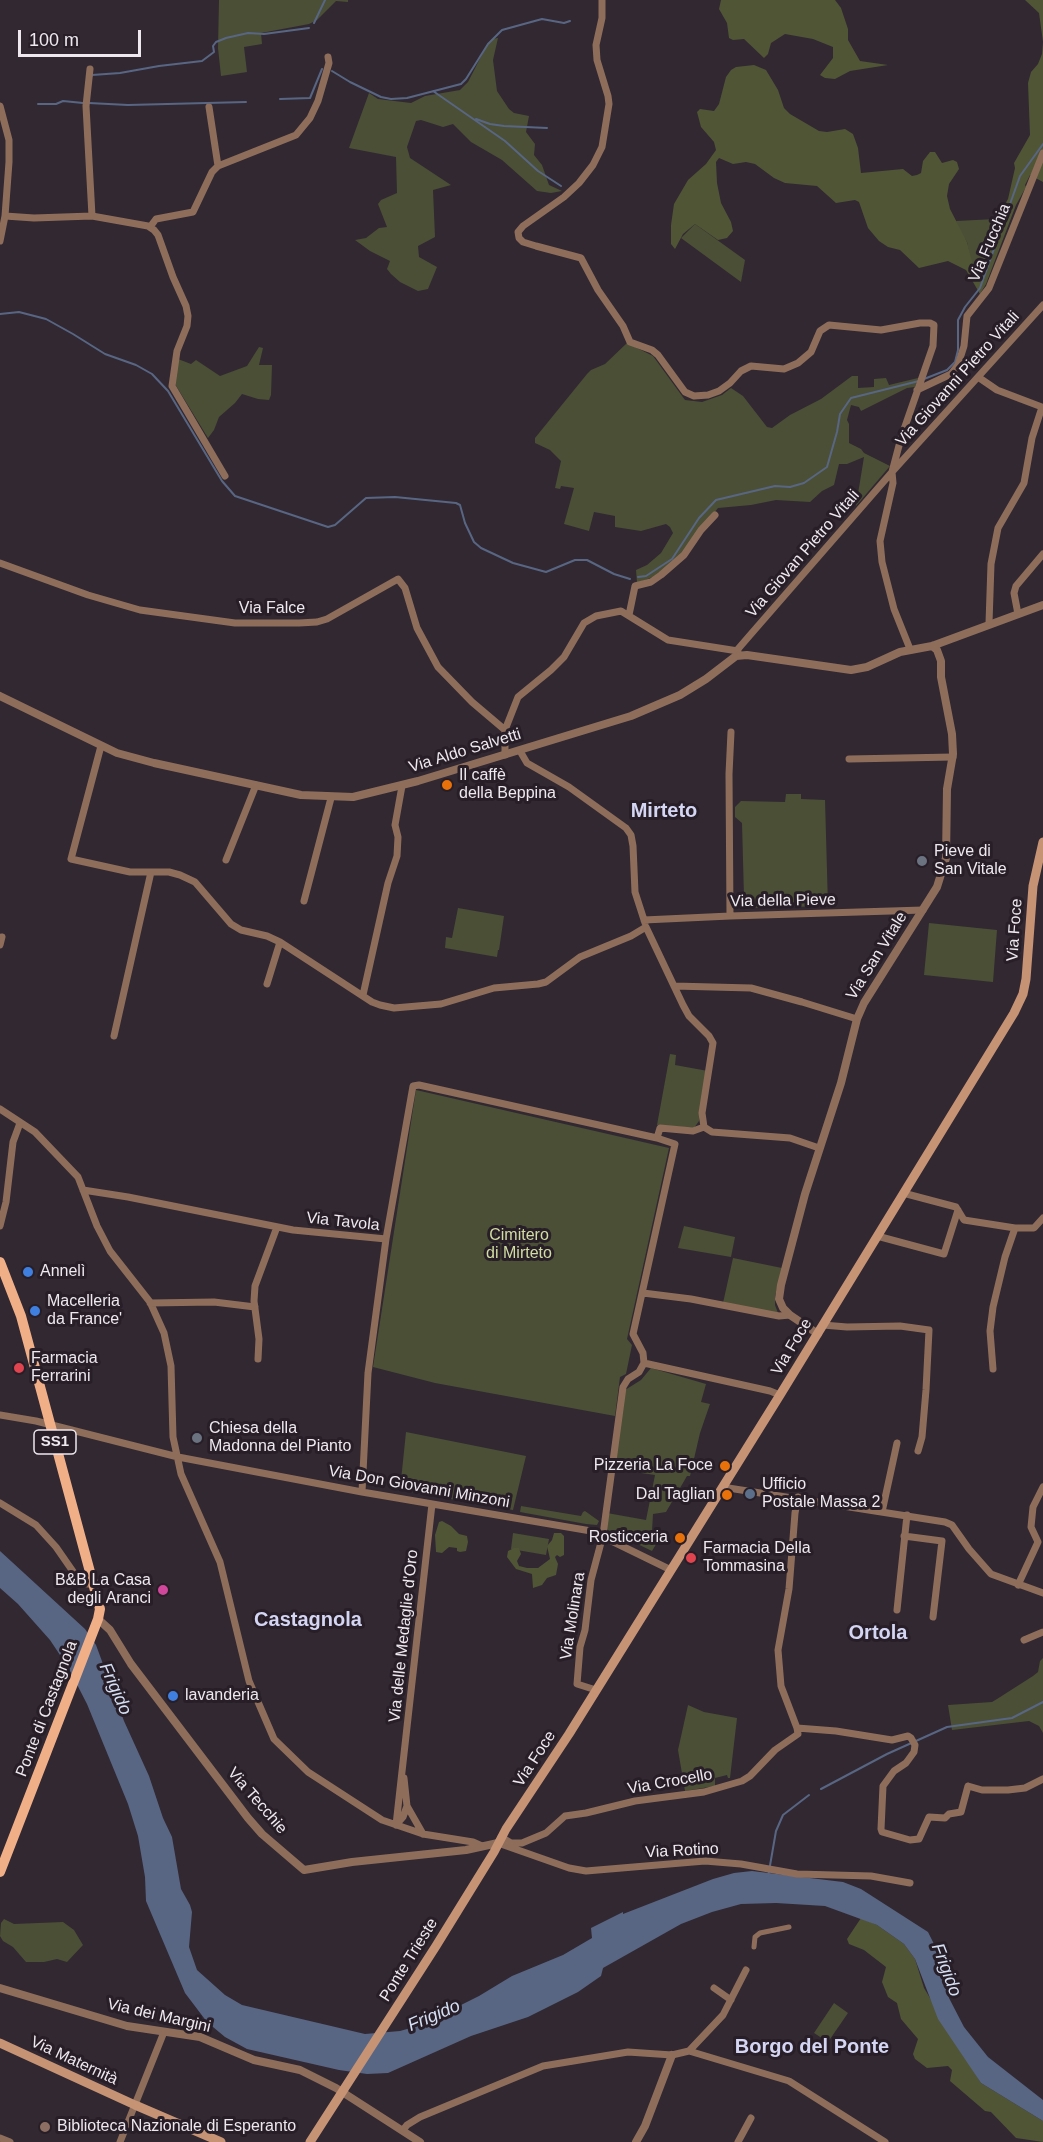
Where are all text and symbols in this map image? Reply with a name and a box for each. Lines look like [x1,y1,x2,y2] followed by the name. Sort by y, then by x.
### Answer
[21,18,144,56] scale bar
[29,30,79,50] text: 100 m
[965,201,1015,285] street label: Via Fucchia
[892,307,1024,451] street label: Via Giovanni Pietro Vitali
[742,486,864,622] street label: Via Giovan Pietro Vitali
[239,599,305,619] street label: Via Falce
[407,725,523,777] street label: Via Aldo Salvetti
[459,766,556,804] place label: Il caffè della Beppina
[440,778,454,792] marker: Il caffè della Beppina
[631,799,697,823] district label: Mirteto
[934,842,1007,880] place label: Pieve di San Vitale
[915,854,929,868] marker: Pieve di San Vitale
[730,890,836,912] street label: Via della Pieve
[1003,898,1027,962] street label: Via Foce
[842,909,912,1003] street label: Via San Vitale
[305,1209,381,1235] street label: Via Tavola
[486,1226,552,1264] park label: Cimitero di Mirteto
[40,1262,85,1282] place label: Annelì
[21,1265,35,1279] marker: Annelì
[47,1292,122,1330] place label: Macelleria da France'
[28,1304,42,1318] marker: Macelleria da France'
[768,1315,816,1379] street label: Via Foce
[31,1349,98,1387] place label: Farmacia Ferrarini
[12,1361,26,1375] marker: Farmacia Ferrarini
[209,1419,351,1457] place label: Chiesa della Madonna del Pianto
[34,1430,76,1454] road number: SS1
[190,1431,204,1445] marker: Chiesa della Madonna del Pianto
[594,1456,713,1476] place label: Pizzeria La Foce
[718,1459,732,1473] marker: Pizzeria La Foce
[327,1462,511,1512] street label: Via Don Giovanni Minzoni
[762,1475,880,1513] place label: Ufficio Postale Massa 2
[636,1485,715,1505] place label: Dal Taglian
[743,1487,757,1501] marker: Ufficio Postale Massa 2
[720,1488,734,1502] marker: Dal Taglian
[589,1528,668,1548] place label: Rosticceria
[673,1531,687,1545] marker: Rosticceria
[703,1539,811,1577] place label: Farmacia Della Tommasina
[385,1549,423,1723] street label: Via delle Medaglie d'Oro
[684,1551,698,1565] marker: Farmacia Della Tommasina
[55,1571,151,1609] place label: B&B La Casa degli Aranci
[557,1571,589,1661] street label: Via Molinara
[156,1583,170,1597] marker: B&B La Casa degli Aranci
[254,1608,362,1632] district label: Castagnola
[849,1621,907,1645] district label: Ortola
[12,1638,82,1780] street label: Ponte di Castagnola
[94,1659,136,1719] water label: Frigido
[185,1686,259,1706] place label: lavanderia
[166,1689,180,1703] marker: lavanderia
[510,1727,560,1791] street label: Via Foce
[223,1764,291,1838] street label: Via Tecchie
[626,1765,714,1799] street label: Via Crocello
[645,1839,719,1863] street label: Via Rotino
[376,1915,442,2005] street label: Ponte Trieste
[926,1940,966,2000] water label: Frigido
[105,1995,213,2037] street label: Via dei Margini
[404,1995,464,2037] water label: Frigido
[27,2032,121,2090] street label: Via Maternità
[735,2035,889,2059] district label: Borgo del Ponte
[57,2117,296,2137] place label: Biblioteca Nazionale di Esperanto
[38,2120,52,2134] marker: Biblioteca Nazionale di Esperanto

